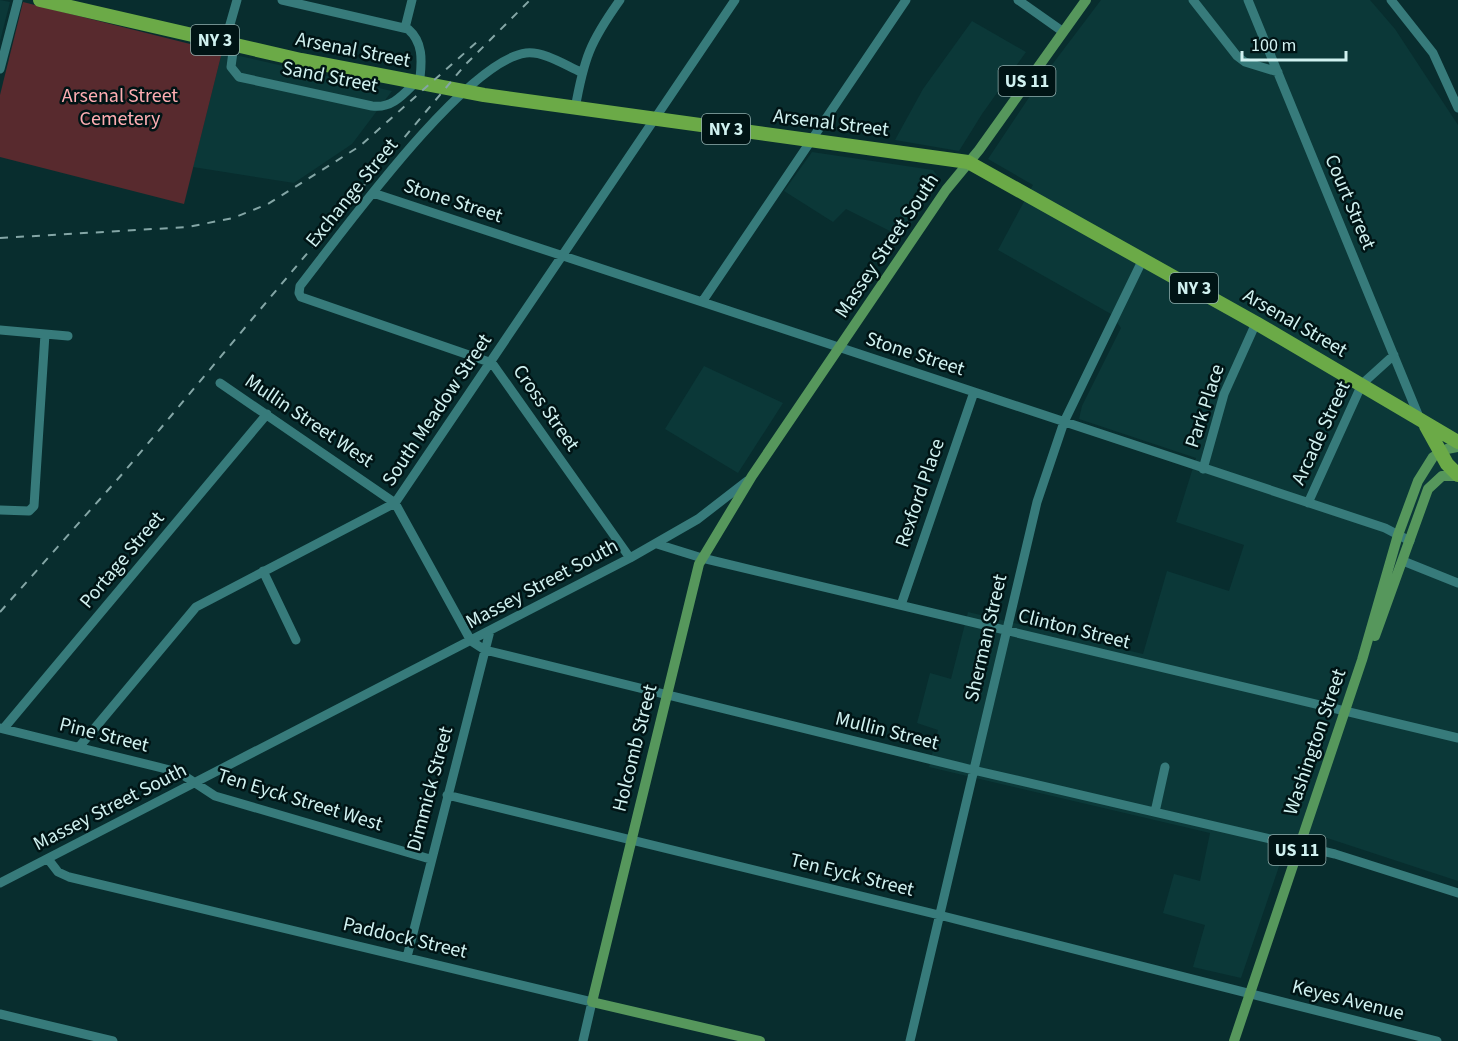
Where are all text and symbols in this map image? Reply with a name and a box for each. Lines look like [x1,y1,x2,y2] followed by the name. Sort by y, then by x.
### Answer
[1242,24,1346,62] scale bar
[191,25,239,55] road number: NY 3
[293,25,413,75] street label: Arsenal Street
[1251,33,1296,58] text: 100 m
[280,54,380,100] street label: Sand Street
[998,66,1056,96] road number: US 11
[62,82,178,133] park label: Arsenal Street Cemetery
[772,102,891,144] street label: Arsenal Street
[702,114,750,144] road number: NY 3
[299,132,405,254] street label: Exchange Street
[1317,150,1383,254] street label: Court Street
[828,168,946,324] street label: Massey Street South
[400,172,506,230] street label: Stone Street
[1170,273,1218,303] road number: NY 3
[1238,282,1353,364] street label: Arsenal Street
[862,325,968,383] street label: Stone Street
[375,328,499,492] street label: South Meadow Street
[506,359,586,457] street label: Cross Street
[1178,360,1232,451] street label: Park Place
[239,367,379,475] street label: Mullin Street West
[1285,376,1357,490] street label: Arcade Street
[888,435,952,551] street label: Rexford Place
[73,505,171,615] street label: Portage Street
[461,532,623,636] street label: Massey Street South
[958,571,1014,705] street label: Sherman Street
[1015,602,1133,657] street label: Clinton Street
[1277,665,1353,819] street label: Washington Street
[606,681,664,815] street label: Holcomb Street
[832,705,942,757] street label: Mullin Street
[56,710,152,760] street label: Pine Street
[400,723,460,855] street label: Dimmick Street
[28,756,192,858] street label: Massey Street South
[214,762,386,839] street label: Ten Eyck Street West
[1268,835,1326,865] road number: US 11
[787,846,917,904] street label: Ten Eyck Street
[340,910,470,966] street label: Paddock Street
[1289,973,1407,1027] street label: Keyes Avenue

